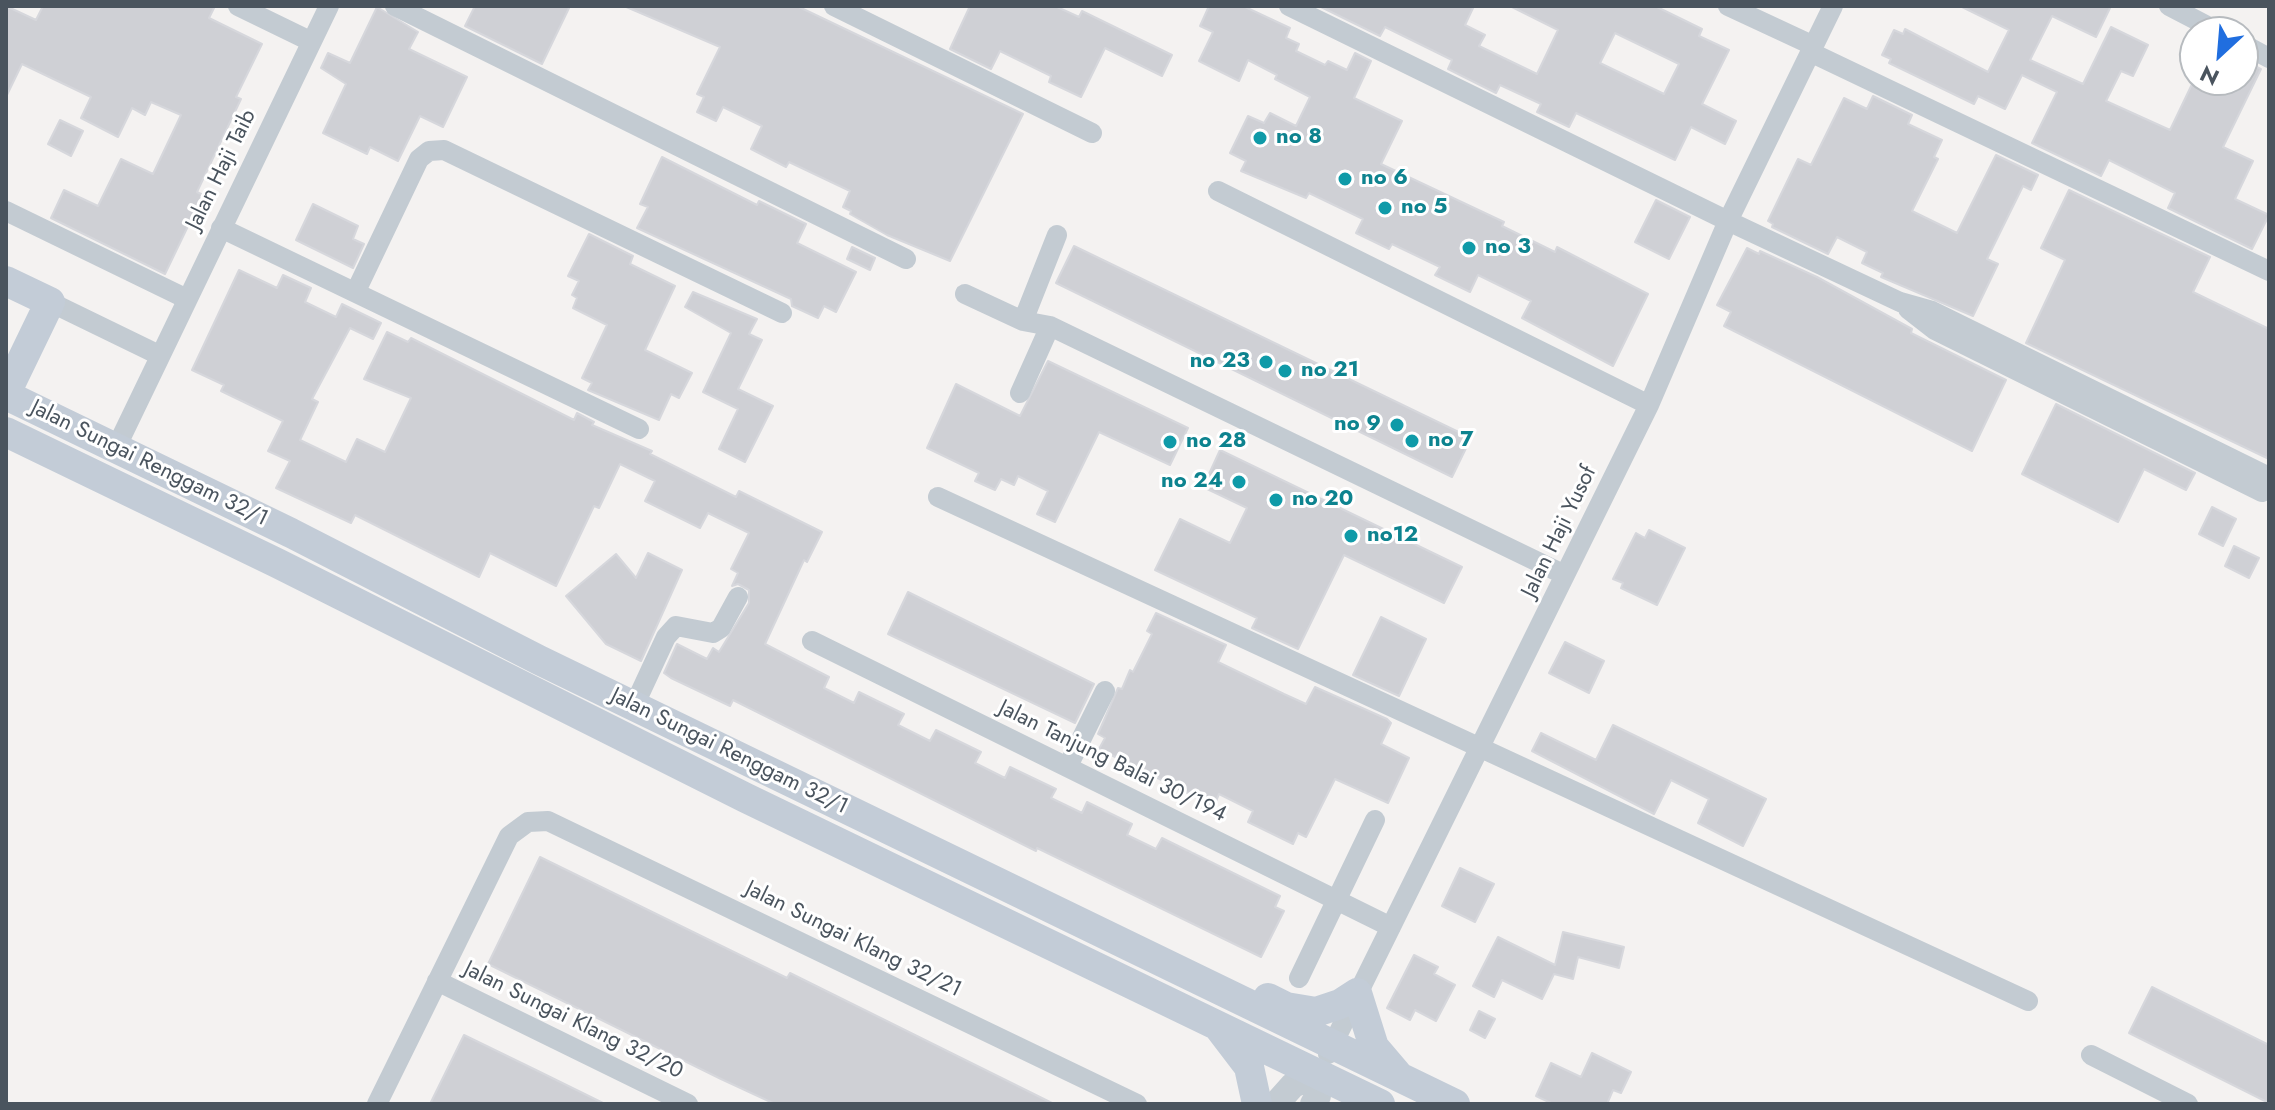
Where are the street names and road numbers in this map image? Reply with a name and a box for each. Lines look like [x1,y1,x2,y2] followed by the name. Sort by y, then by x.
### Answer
[181,105,263,235] street label: Jalan Haji Taib
[26,395,272,533] street label: Jalan Sungai Renggam 32/1
[1517,462,1603,602] street label: Jalan Haji Yusof
[606,683,852,821] street label: Jalan Sungai Renggam 32/1
[994,695,1230,829] street label: Jalan Tanjung Balai 30/194
[741,876,965,1004] street label: Jalan Sungai Klang 32/21
[459,956,687,1086] street label: Jalan Sungai Klang 32/20

